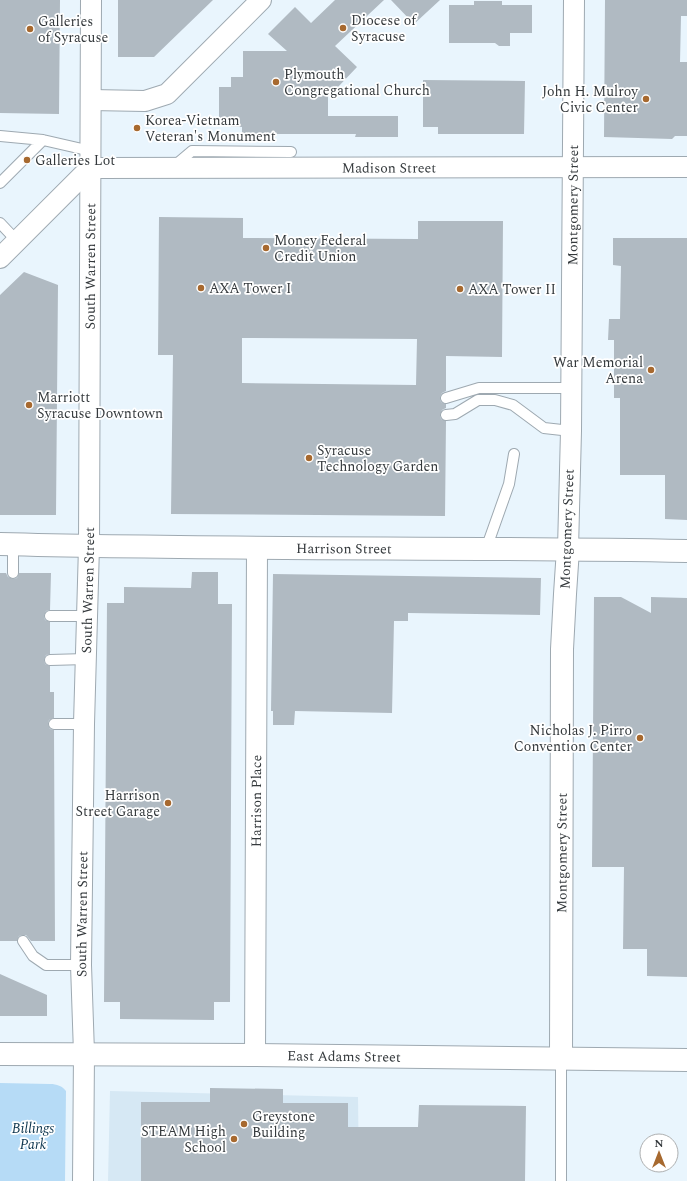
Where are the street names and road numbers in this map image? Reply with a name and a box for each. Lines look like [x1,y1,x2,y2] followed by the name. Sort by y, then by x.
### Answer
[562,145,583,265] street label: Montgomery Street
[342,157,436,178] street label: Madison Street
[79,203,101,329] street label: South Warren Street
[554,468,580,590] street label: Montgomery Street
[75,527,100,654] street label: South Warren Street
[296,538,392,559] street label: Harrison Street
[245,755,267,847] street label: Harrison Place
[551,793,572,913] street label: Montgomery Street
[70,851,93,978] street label: South Warren Street
[287,1045,401,1067] street label: East Adams Street

